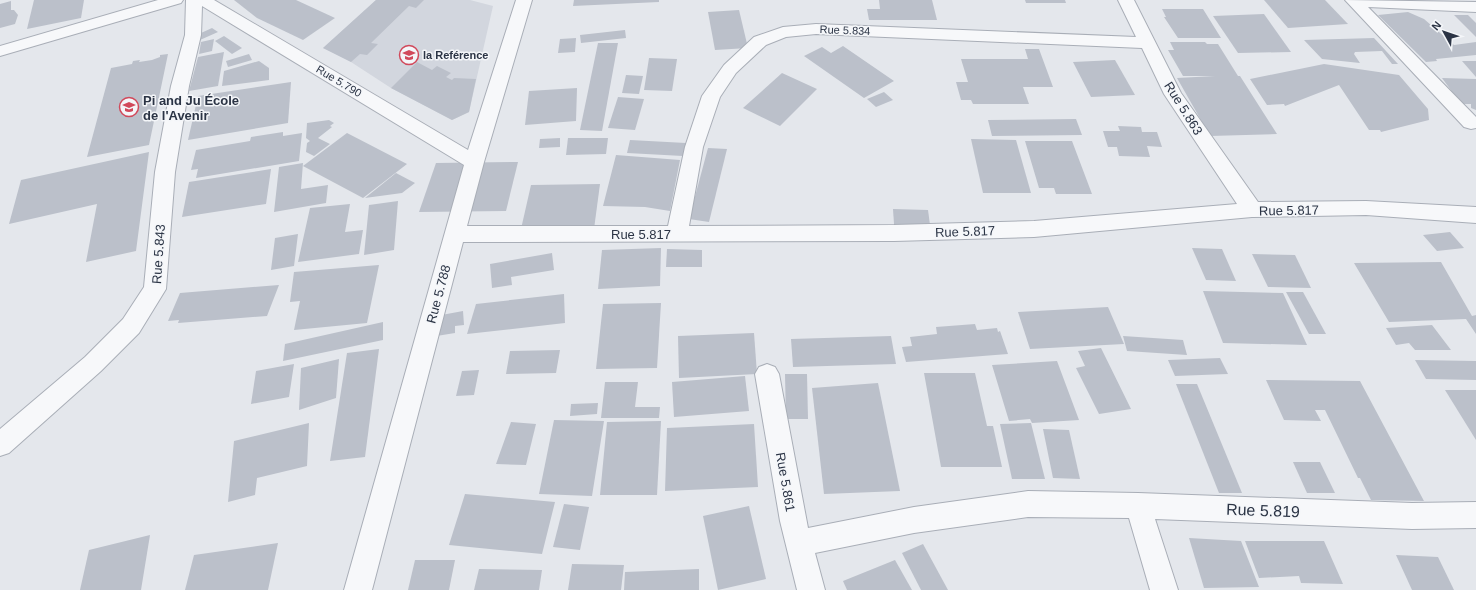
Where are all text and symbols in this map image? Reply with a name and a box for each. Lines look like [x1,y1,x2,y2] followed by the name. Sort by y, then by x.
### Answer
[1424,12,1464,52] north arrow
[1429,19,1444,32] text: N
[819,23,871,37] street label: Rue 5.834
[398,44,420,66] school or university icon: la Reférence
[423,49,488,61] place label: la Reférence
[314,63,364,99] street label: Rue 5.790
[1161,79,1206,138] street label: Rue 5.863
[143,93,239,123] place label: Pi and Ju École de l'Avenir
[118,96,140,118] school or university icon: Pi and Ju École de l'Avenir
[1259,202,1319,219] street label: Rue 5.817
[935,223,995,240] street label: Rue 5.817
[149,224,168,284] street label: Rue 5.843
[611,227,671,242] street label: Rue 5.817
[423,263,453,325] street label: Rue 5.788
[773,451,798,513] street label: Rue 5.861
[1226,501,1300,520] street label: Rue 5.819

